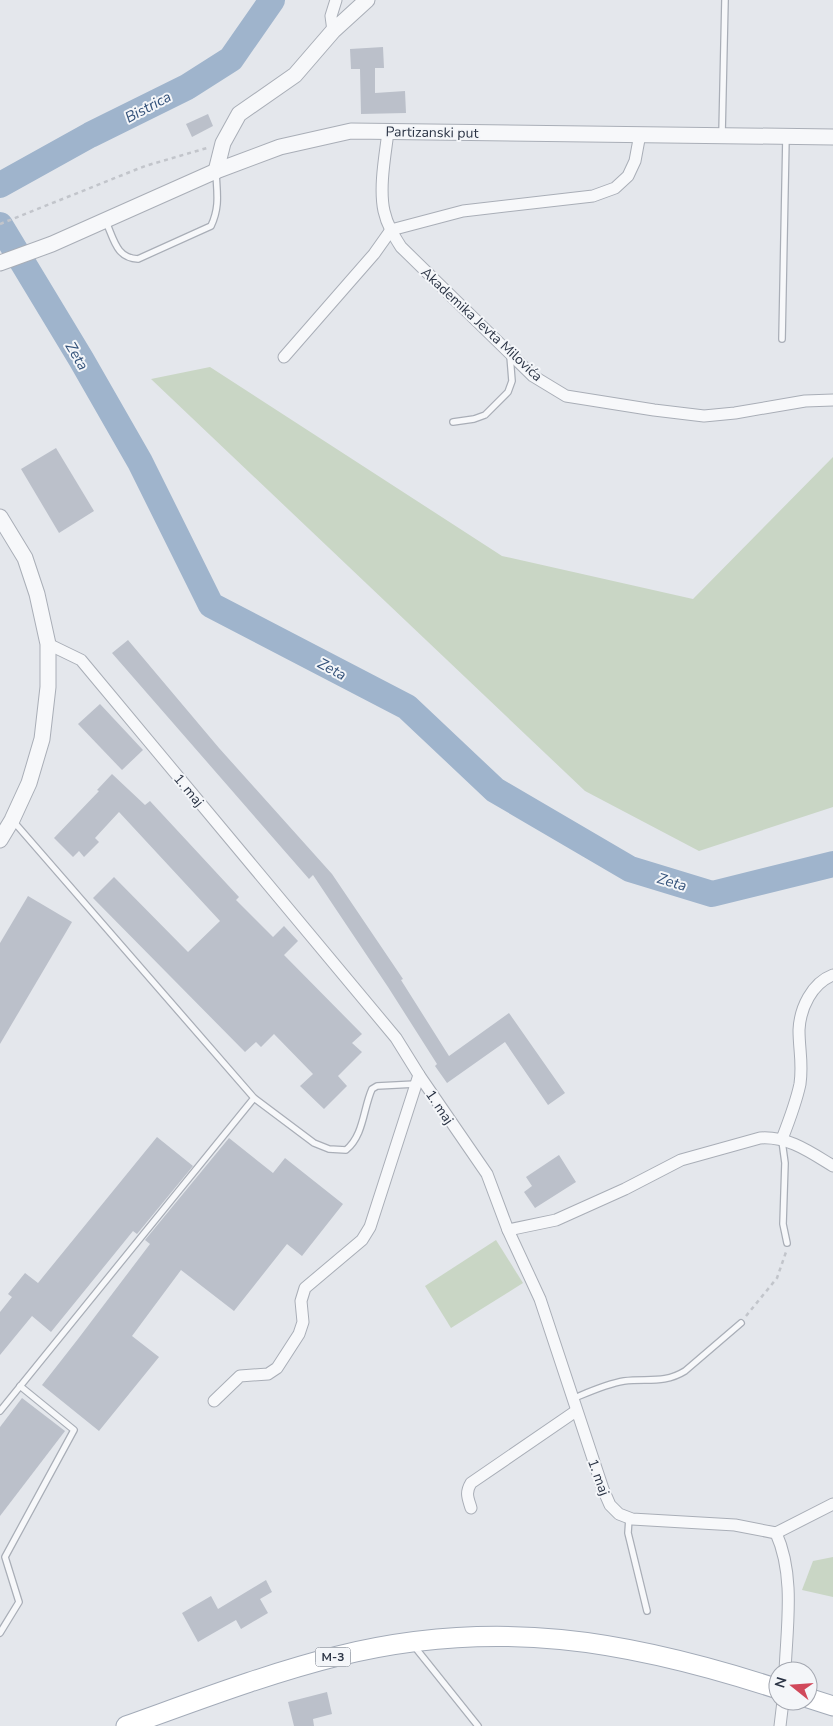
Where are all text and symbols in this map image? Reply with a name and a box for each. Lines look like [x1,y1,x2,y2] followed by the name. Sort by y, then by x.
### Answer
[121,86,175,127] water label: Bistrica
[385,122,479,143] street label: Partizanski put
[417,263,547,386] street label: Akademika Jevta Milovića
[61,338,93,374] water label: Zeta
[314,653,350,685] water label: Zeta
[169,770,208,811] street label: 1. maj
[655,868,689,896] water label: Zeta
[421,1086,458,1128] street label: 1. maj
[583,1456,614,1498] street label: 1. maj
[316,1648,350,1666] road number: M-3
[768,1661,818,1711] north arrow
[770,1675,792,1690] text: N

